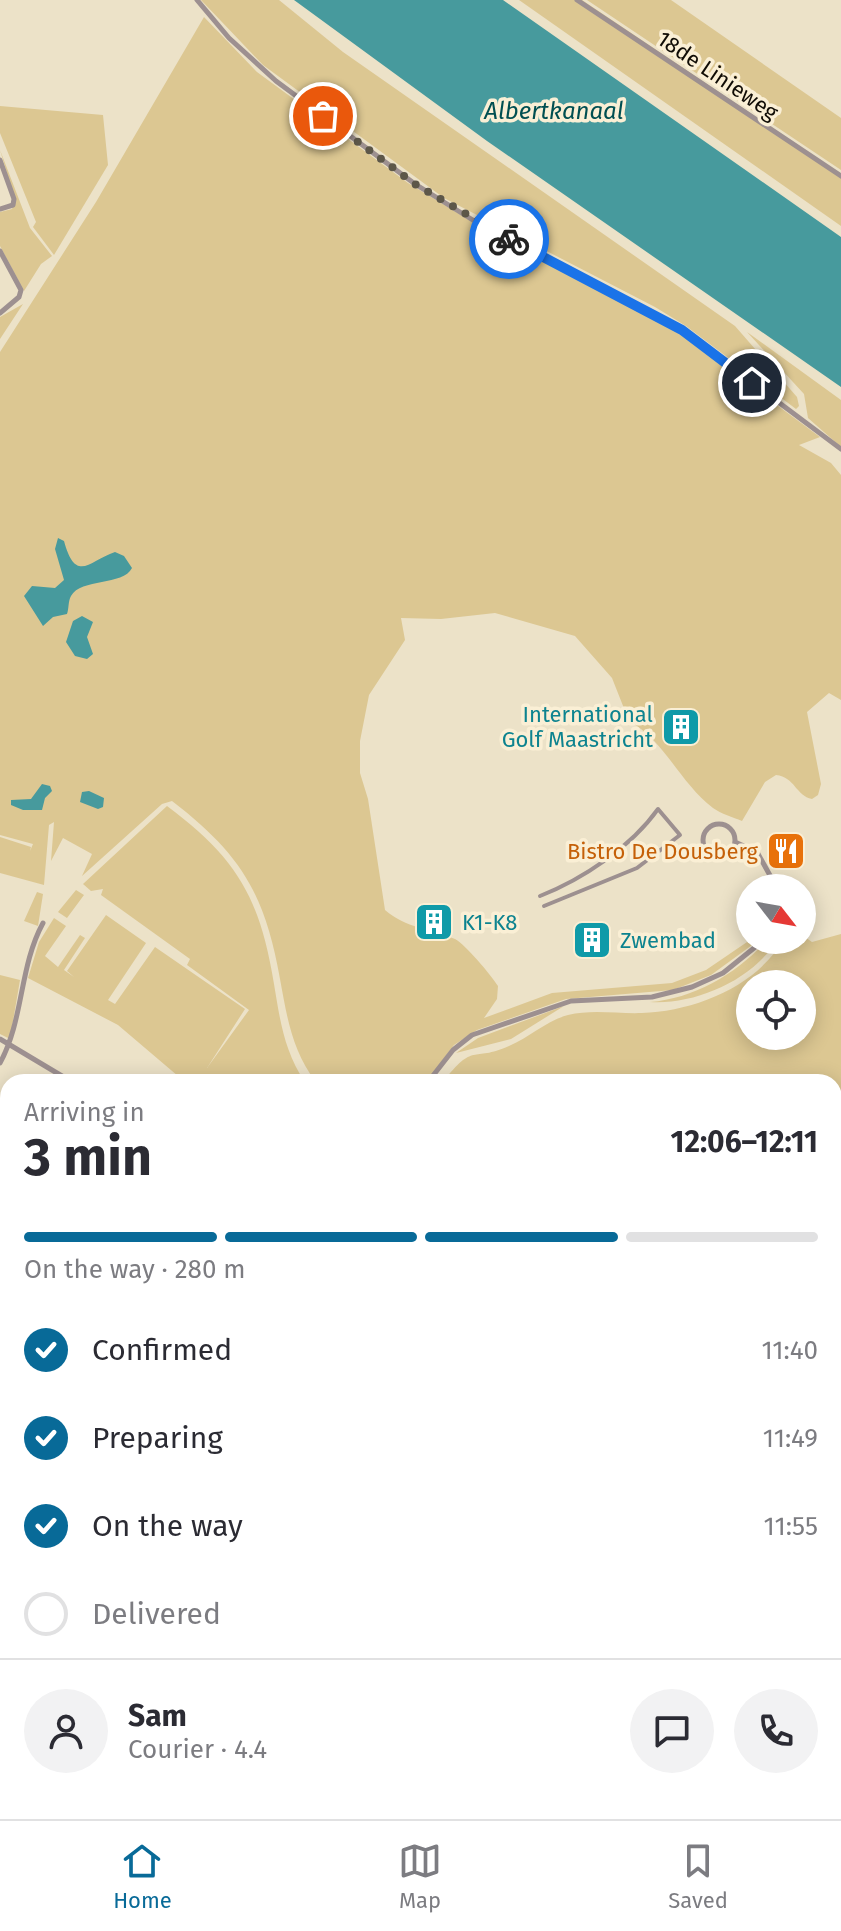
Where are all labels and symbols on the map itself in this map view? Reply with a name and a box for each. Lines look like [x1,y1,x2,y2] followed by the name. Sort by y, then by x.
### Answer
[652,25,784,126] street label: 18de Linieweg
[289,82,357,150] pin
[483,97,624,125] water label: Albertkanaal
[469,199,549,279] courier
[718,349,786,417] pin
[502,701,653,753] place label: International Golf Maastricht
[660,706,702,748] building icon: International Golf Maastricht
[765,830,807,872] restaurant icon: Bistro De Dousberg
[567,838,759,865] place label: Bistro De Dousberg
[736,874,816,954] north arrow
[413,901,455,943] building icon: K1-K8
[462,909,517,936] place label: K1-K8
[571,919,613,961] building icon: Zwembad
[620,927,716,954] place label: Zwembad

